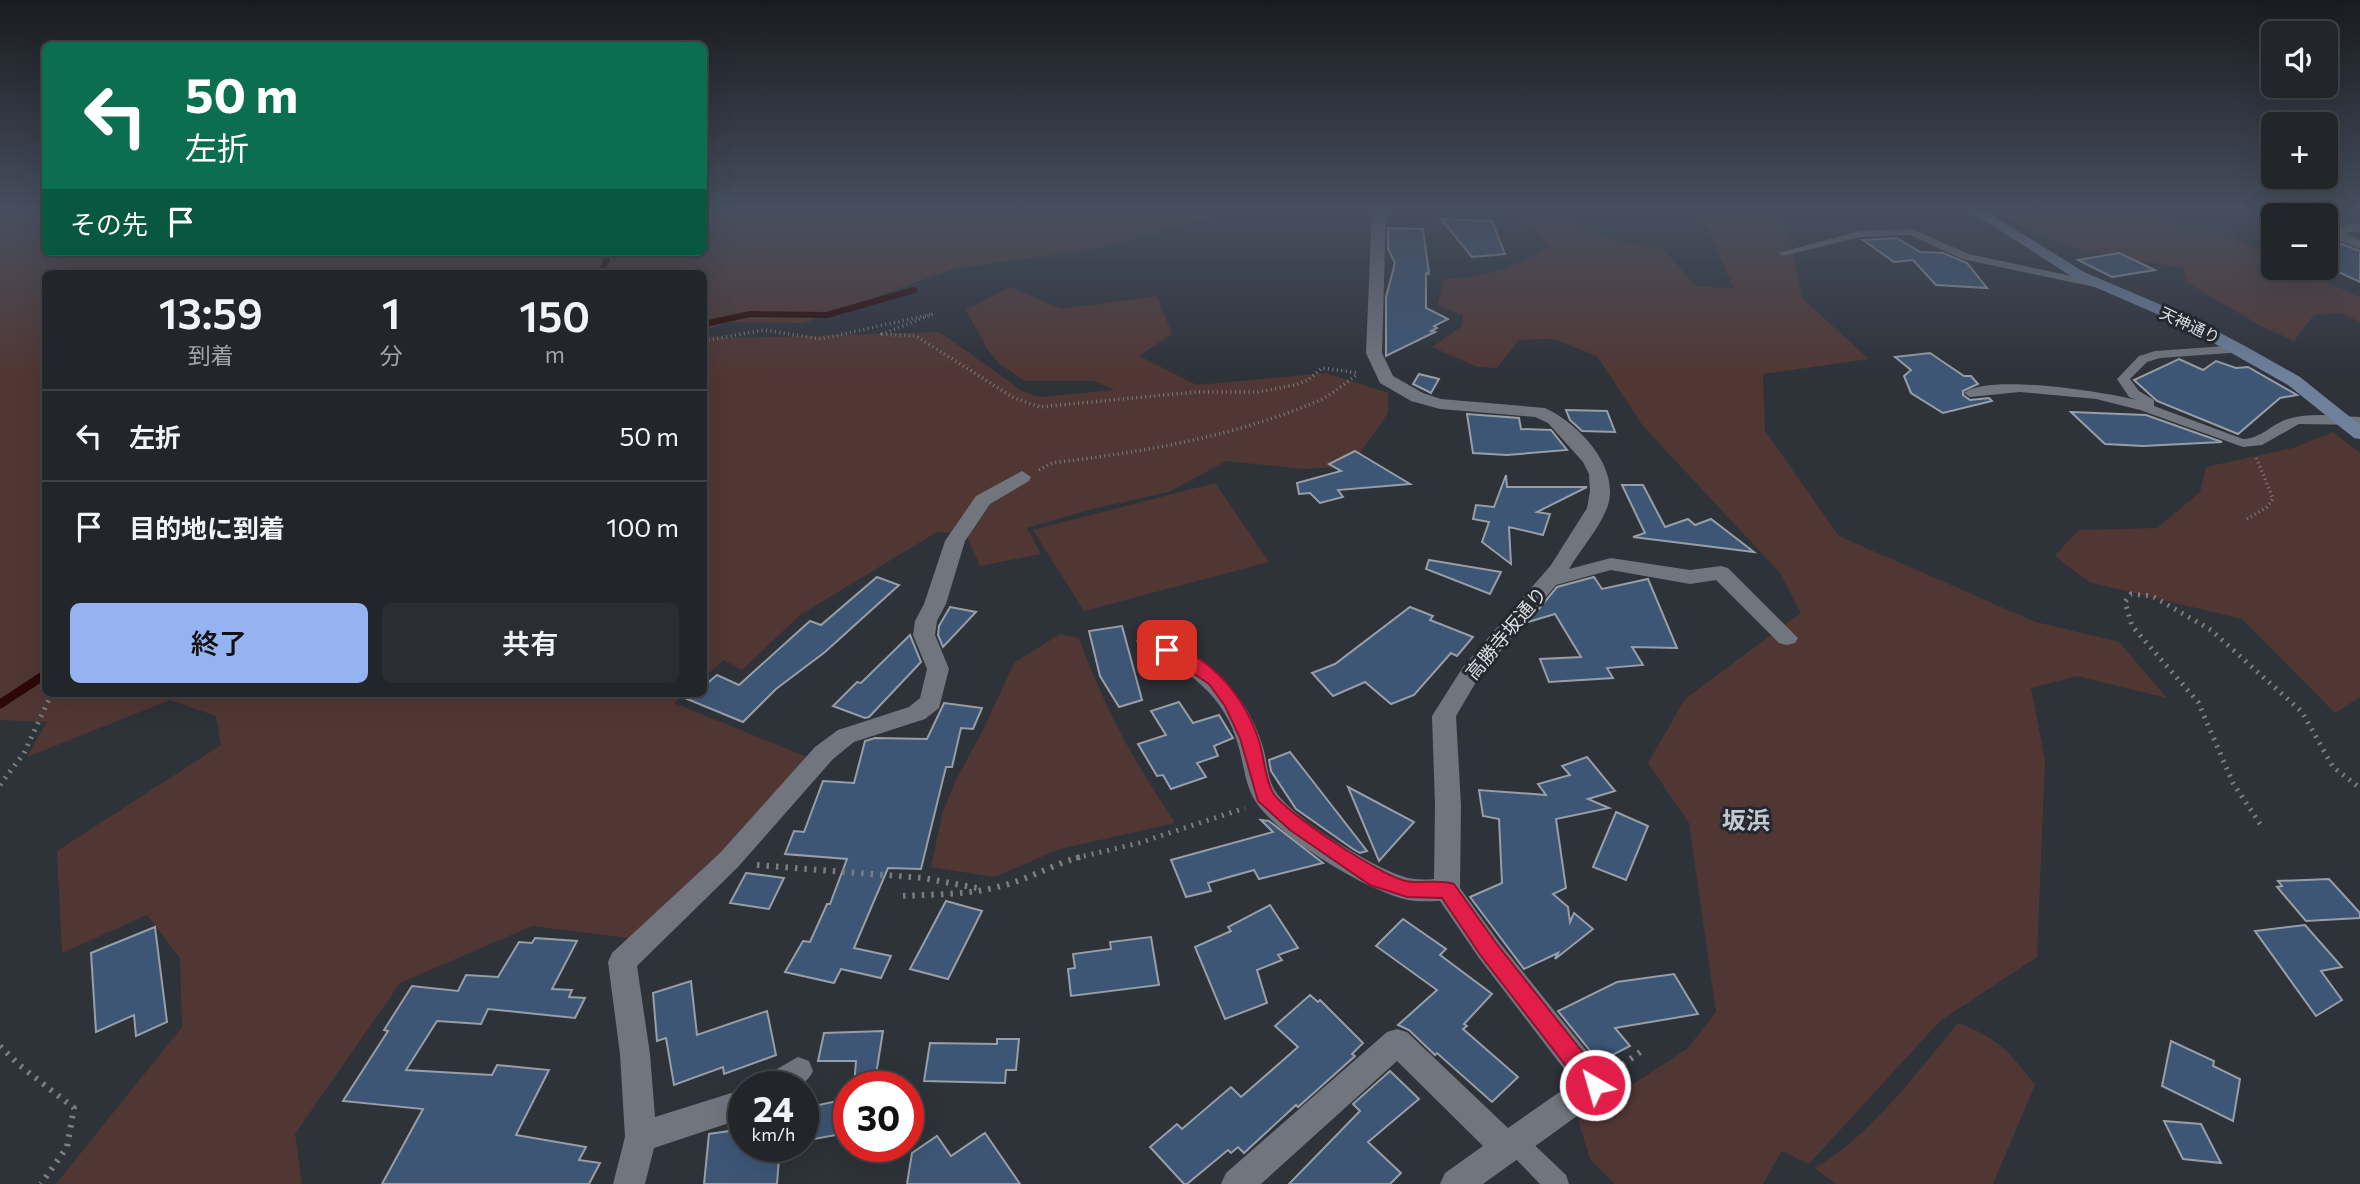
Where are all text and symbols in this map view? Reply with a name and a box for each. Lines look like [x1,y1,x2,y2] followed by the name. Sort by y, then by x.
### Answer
[2261,21,2338,280] map controls
[2261,21,2338,98] button: sound
[185,63,298,123] text: 50 m
[70,70,161,161] icon: left
[2261,112,2338,189] button: +
[185,127,249,167] text: 左折
[162,203,200,241] icon: arrive
[2261,203,2338,280] button: −
[70,208,148,239] text: その先
[159,286,263,338] text: 13:59
[382,286,400,338] text: 1
[519,289,590,341] text: 150
[2157,302,2223,347] street label: 天神通り
[545,340,565,368] text: m
[188,341,234,369] text: 到着
[380,341,403,369] text: 分
[70,417,108,455] icon: left
[619,420,679,451] text: 50 m
[129,421,181,452] text: 左折
[70,508,108,546] icon: arrive
[606,511,679,542] text: 100 m
[129,512,285,543] text: 目的地に到着
[1460,582,1551,684] street label: 高勝寺坂通り
[70,603,368,683] button: 終了
[382,603,679,683] button: 共有
[1137,620,1197,680] pin
[1148,631,1186,669] icon: arrive
[1722,805,1770,834] district label: 坂浜
[1558,1048,1632,1122] position arrow
[833,1071,924,1162] speed limit sign: 30
[753,1086,794,1129] text: 24
[752,1123,795,1145] text: km/h

